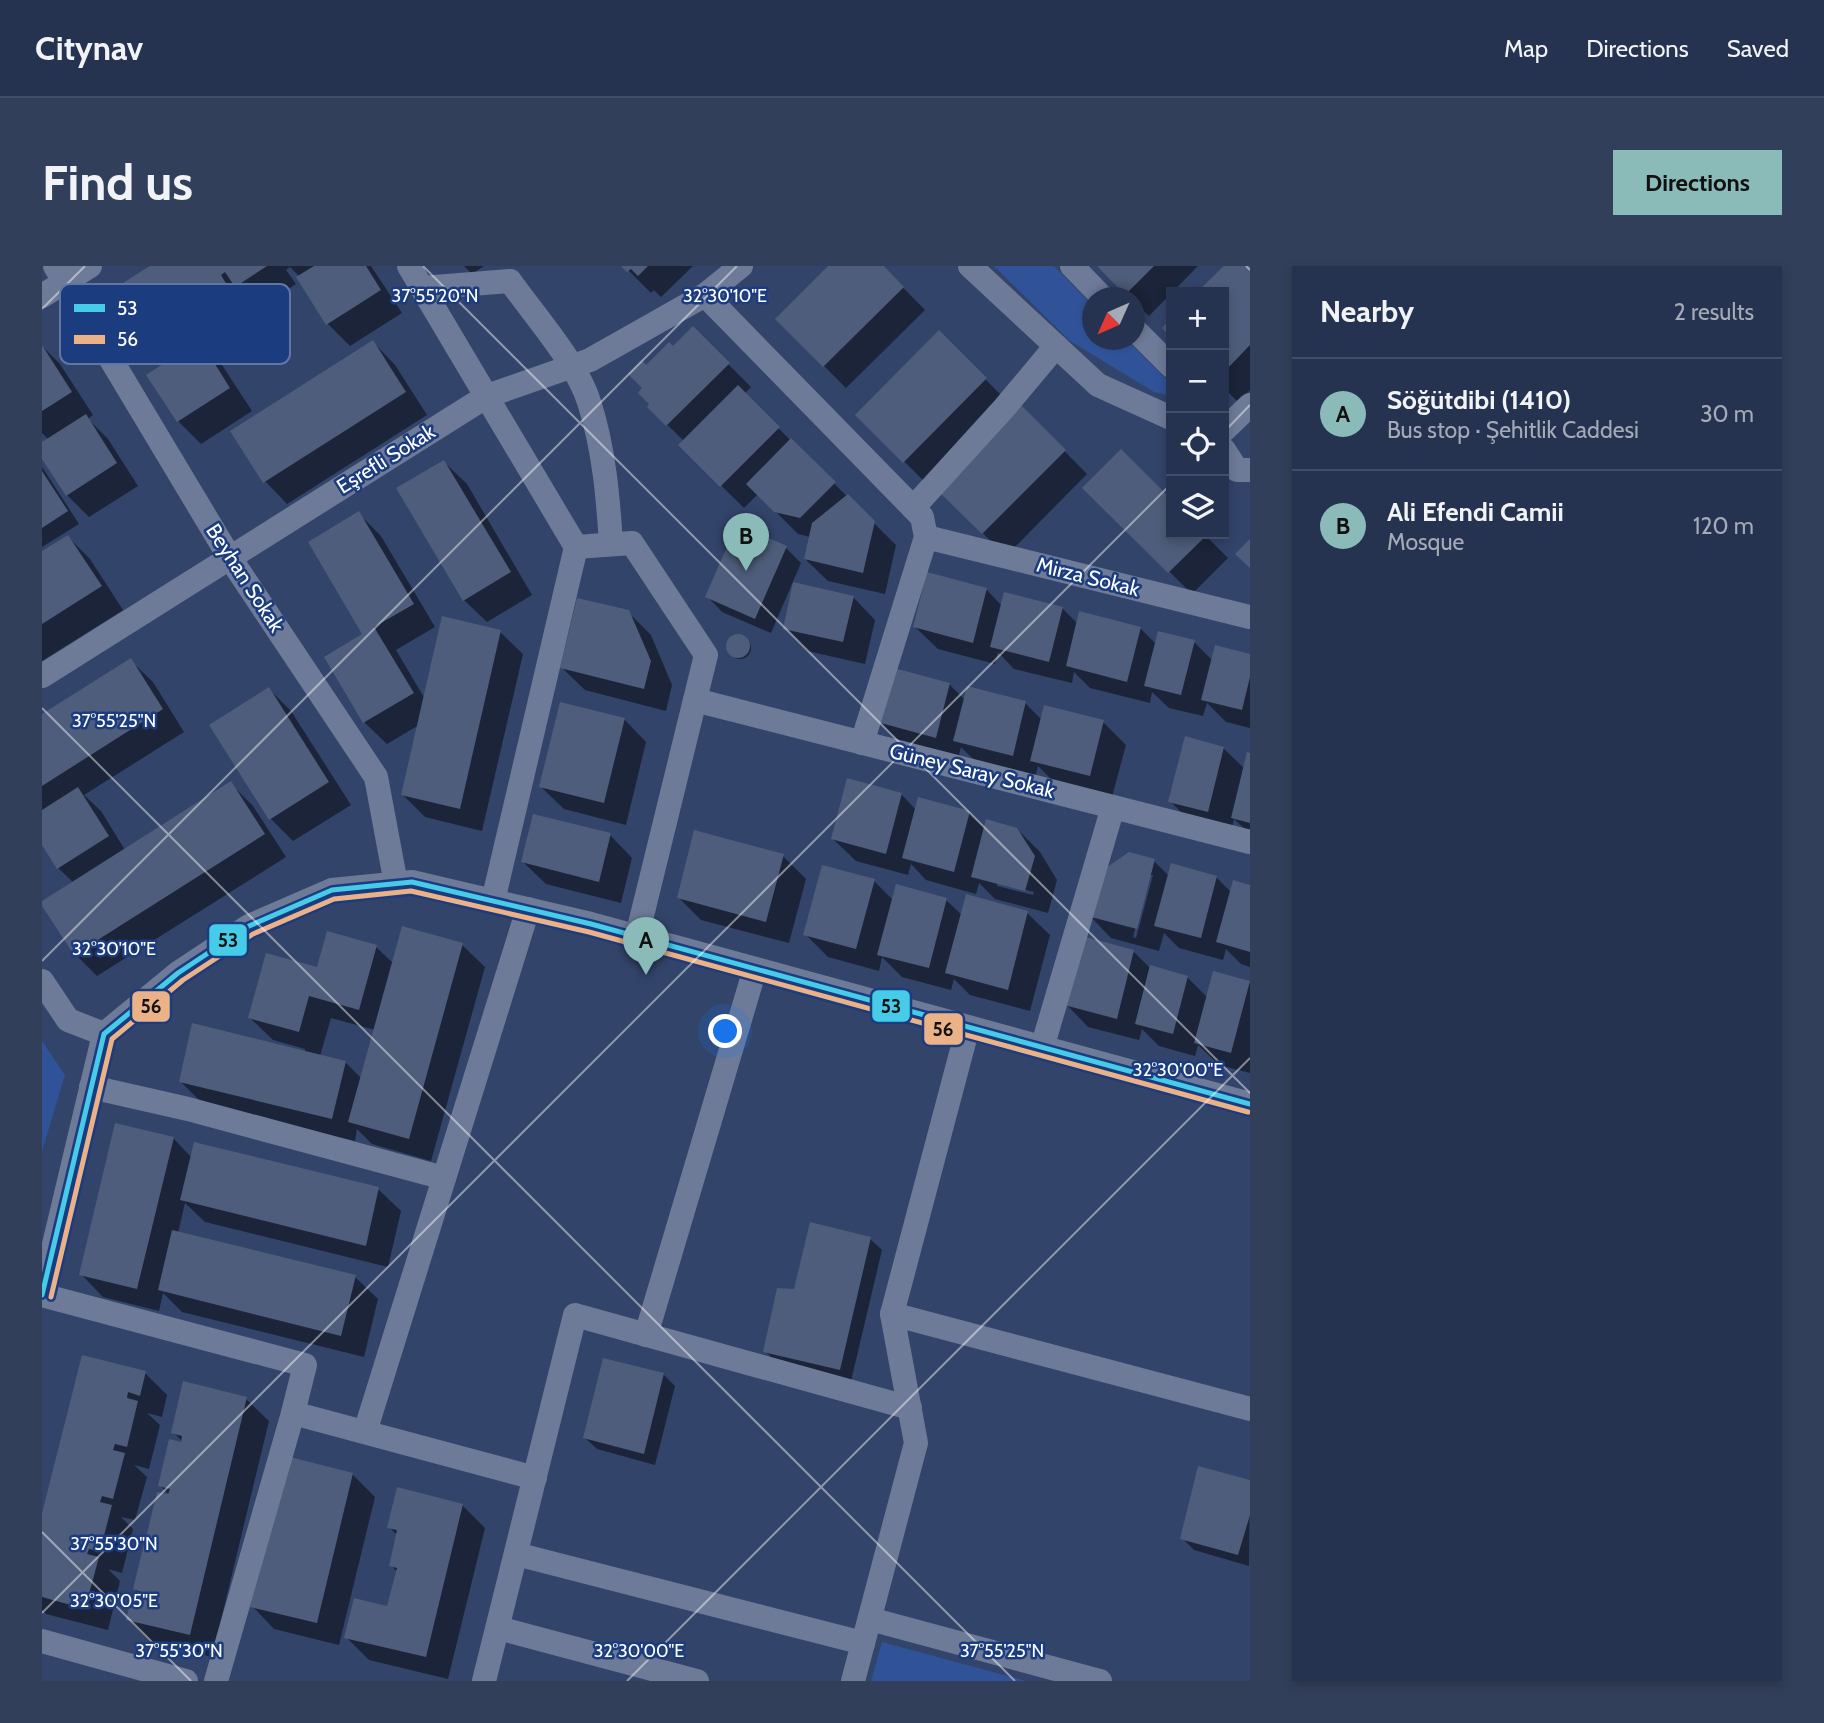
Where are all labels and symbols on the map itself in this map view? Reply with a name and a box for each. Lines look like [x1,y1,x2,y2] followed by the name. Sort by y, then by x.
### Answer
[60,284,290,364] legend
[391,285,479,307] text: 37°55'20"N
[683,285,767,307] text: 32°30'10"E
[1082,287,1145,350] north arrow
[117,297,138,320] text: 53
[117,328,138,351] text: 56
[332,418,440,499] street label: Eşrefli Sokak
[723,513,769,571] pin: B
[201,519,290,637] street label: Beyhan Sokak
[1034,552,1143,602] street label: Mirza Sokak
[72,710,156,732] text: 37°55'25"N
[887,738,1058,803] street label: Güney Saray Sokak
[623,917,669,975] pin: A
[208,923,248,957] line badge: 53
[218,929,238,952] text: 53
[72,938,156,960] text: 32°30'10"E
[871,989,911,1023] line badge: 53
[131,990,171,1023] line badge: 56
[141,995,161,1018] text: 56
[881,995,901,1018] text: 53
[923,1012,964,1046] line badge: 56
[708,1014,742,1048] your location
[933,1018,953,1041] text: 56
[1133,1059,1223,1081] text: 32°30'00"E
[70,1533,158,1555] text: 37°55'30"N
[70,1590,158,1612] text: 32°30'05"E
[135,1640,223,1662] text: 37°55'30"N
[594,1640,684,1662] text: 32°30'00"E
[960,1640,1044,1662] text: 37°55'25"N

